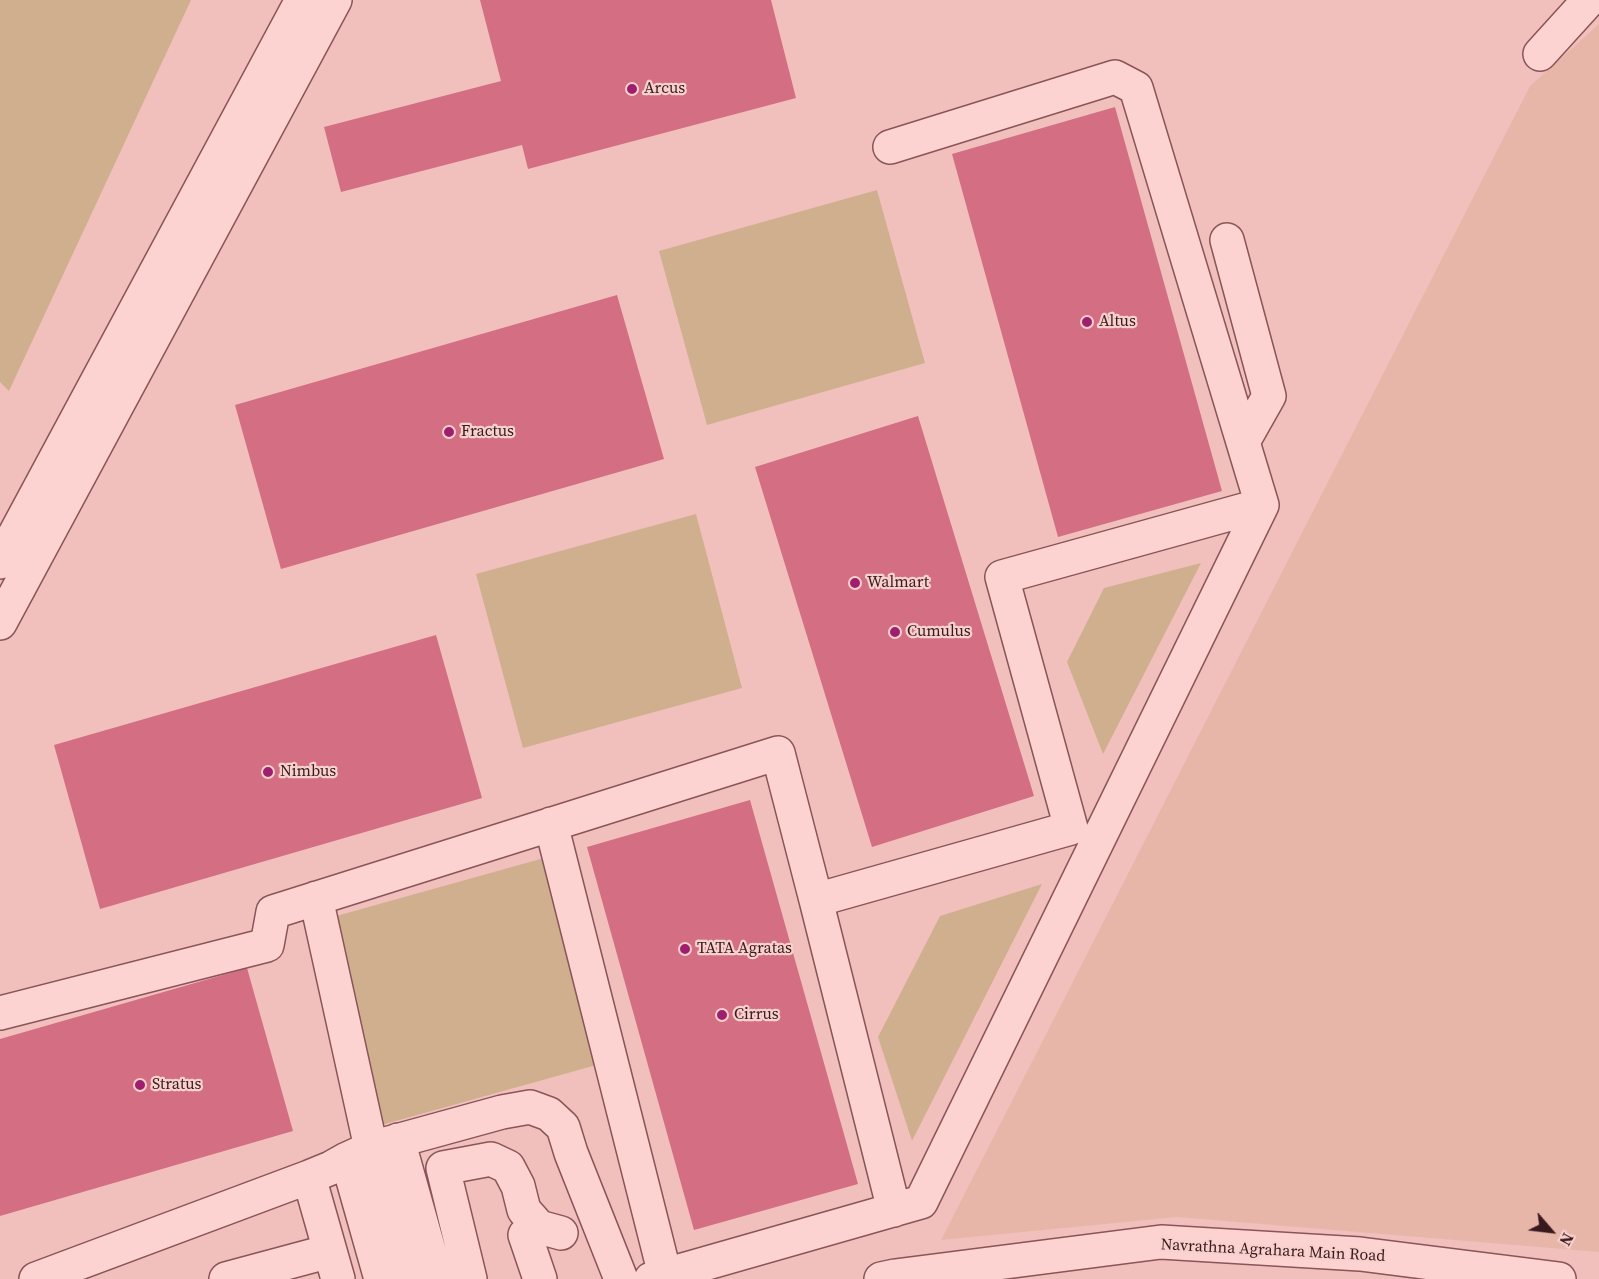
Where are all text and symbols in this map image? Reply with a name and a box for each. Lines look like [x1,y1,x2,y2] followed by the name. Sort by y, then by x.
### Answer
[644,79,685,99] place label: Arcus
[625,82,639,96] marker: Arcus
[1099,312,1136,332] place label: Altus
[1080,315,1094,329] marker: Altus
[461,422,514,442] place label: Fractus
[442,425,456,439] marker: Fractus
[867,573,929,593] place label: Walmart
[848,576,862,590] marker: Walmart
[907,622,971,642] place label: Cumulus
[888,625,902,639] marker: Cumulus
[280,762,336,782] place label: Nimbus
[261,765,275,779] marker: Nimbus
[697,939,792,959] place label: TATA Agratas
[678,942,692,956] marker: TATA Agratas
[734,1005,779,1025] place label: Cirrus
[715,1008,729,1022] marker: Cirrus
[152,1075,201,1095] place label: Stratus
[133,1078,147,1092] marker: Stratus
[1521,1201,1581,1261] north arrow
[1554,1229,1579,1250] text: N
[1160,1236,1386,1266] street label: Navrathna Agrahara Main Road

